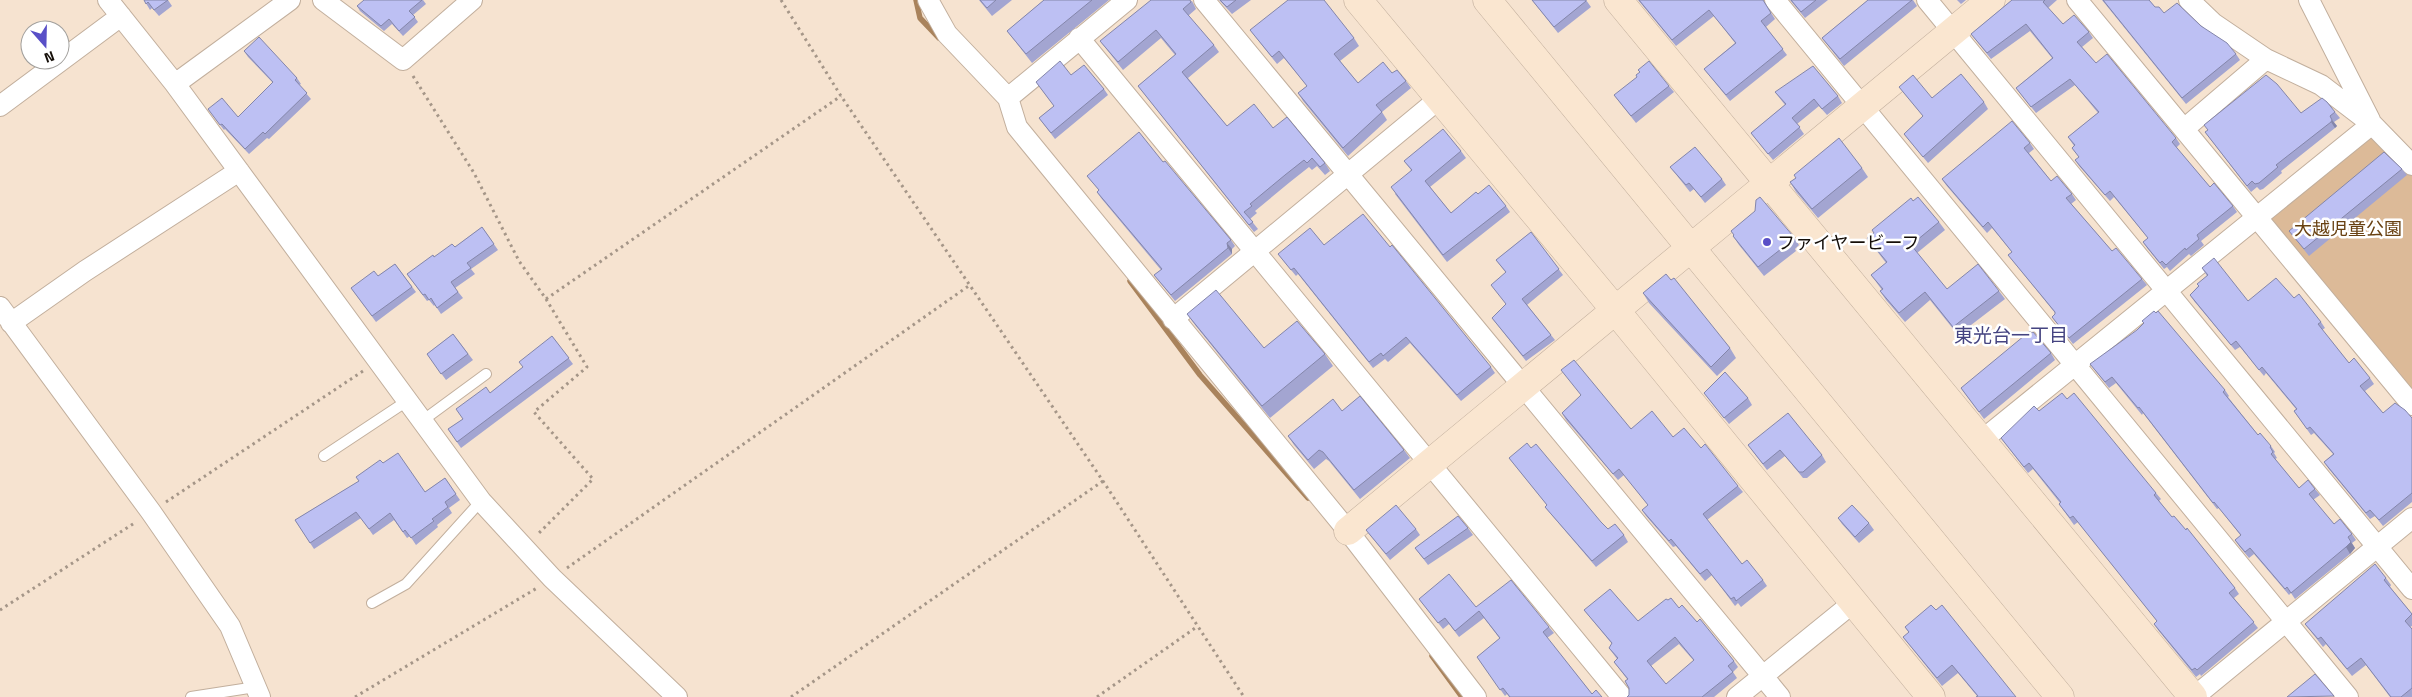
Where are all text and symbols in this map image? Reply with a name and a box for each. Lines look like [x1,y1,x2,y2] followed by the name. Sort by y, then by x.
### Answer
[20,20,70,70] north arrow
[41,46,58,69] text: N
[2294,215,2402,242] park label: 大越児童公園
[1777,229,1919,256] place label: ファイヤービーフ
[1761,236,1773,248] marker: ファイヤービーフ
[1954,320,2068,349] district label: 東光台一丁目

